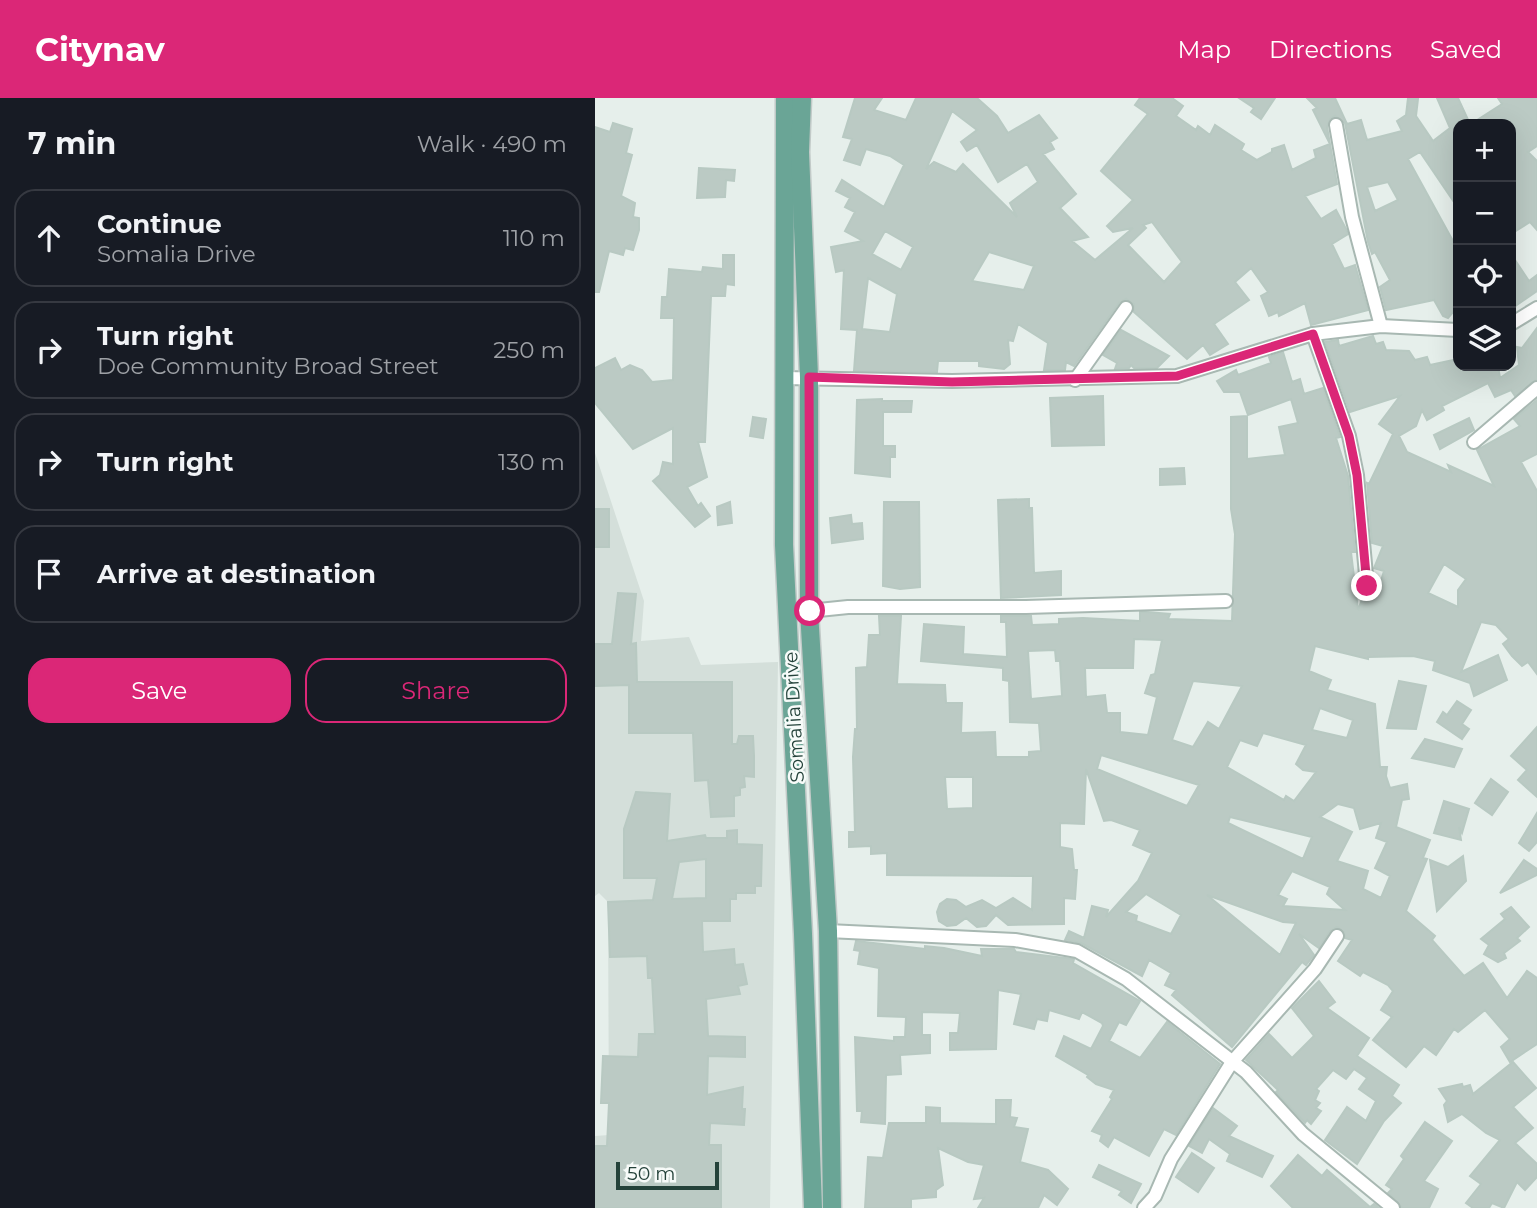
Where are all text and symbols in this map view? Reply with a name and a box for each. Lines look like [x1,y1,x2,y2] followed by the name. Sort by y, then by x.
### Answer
[35,29,165,69] text: Citynav
[1178,35,1231,64] text: Map
[1269,35,1392,64] text: Directions
[1430,35,1502,64] text: Saved
[1453,119,1516,371] map controls
[1453,119,1516,182] button: +
[28,125,116,162] text: 7 min
[417,130,567,158] text: Walk · 490 m
[1453,182,1516,245] button: −
[97,208,222,240] text: Continue
[30,219,68,257] icon: ahead
[503,224,565,252] text: 110 m
[97,240,256,268] text: Somalia Drive
[1453,245,1516,308] button: locate
[1453,308,1516,371] button: layers
[97,320,233,352] text: Turn right
[30,331,68,369] icon: right
[493,336,565,364] text: 250 m
[97,352,439,380] text: Doe Community Broad Street
[30,443,68,481] icon: right
[97,446,233,478] text: Turn right
[498,448,565,476] text: 130 m
[30,555,68,593] icon: arrive
[97,558,376,590] text: Arrive at destination
[1351,570,1382,601] route end
[794,595,825,626] route start
[779,651,809,783] street label: Somalia Drive
[28,658,291,723] button: Save
[305,658,567,723] button: Share
[616,1159,719,1191] scale bar
[627,1162,675,1185] text: 50 m

